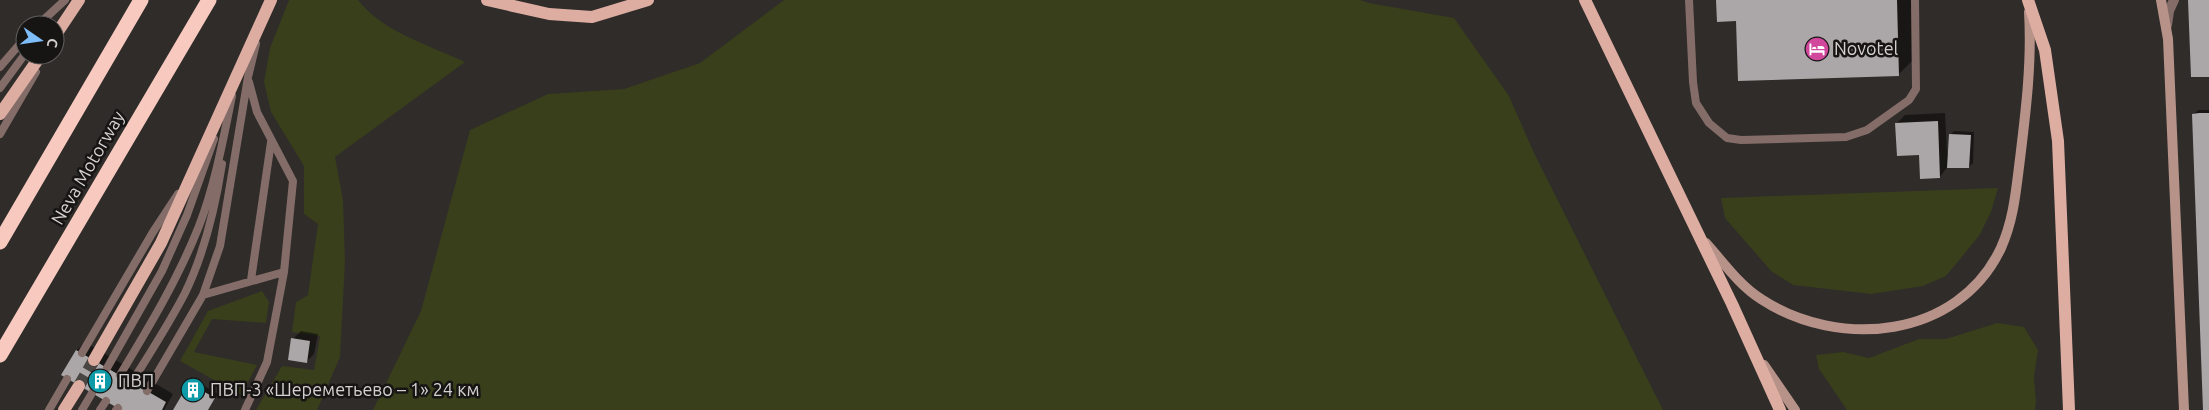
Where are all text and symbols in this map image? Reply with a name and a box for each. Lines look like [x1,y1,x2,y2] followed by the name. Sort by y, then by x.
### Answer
[15,15,65,65] north arrow
[1804,36,1830,62] hotel icon: Novotel
[44,37,61,49] text: С
[1834,38,1899,58] place label: Novotel
[47,107,128,228] street label: Neva Motorway
[87,368,113,394] building icon: ПВП
[118,370,154,390] place label: ПВП
[180,377,206,403] building icon: ПВП-3 «Шереметьево – 1» 24 км
[210,379,480,399] place label: ПВП-3 «Шереметьево – 1» 24 км

